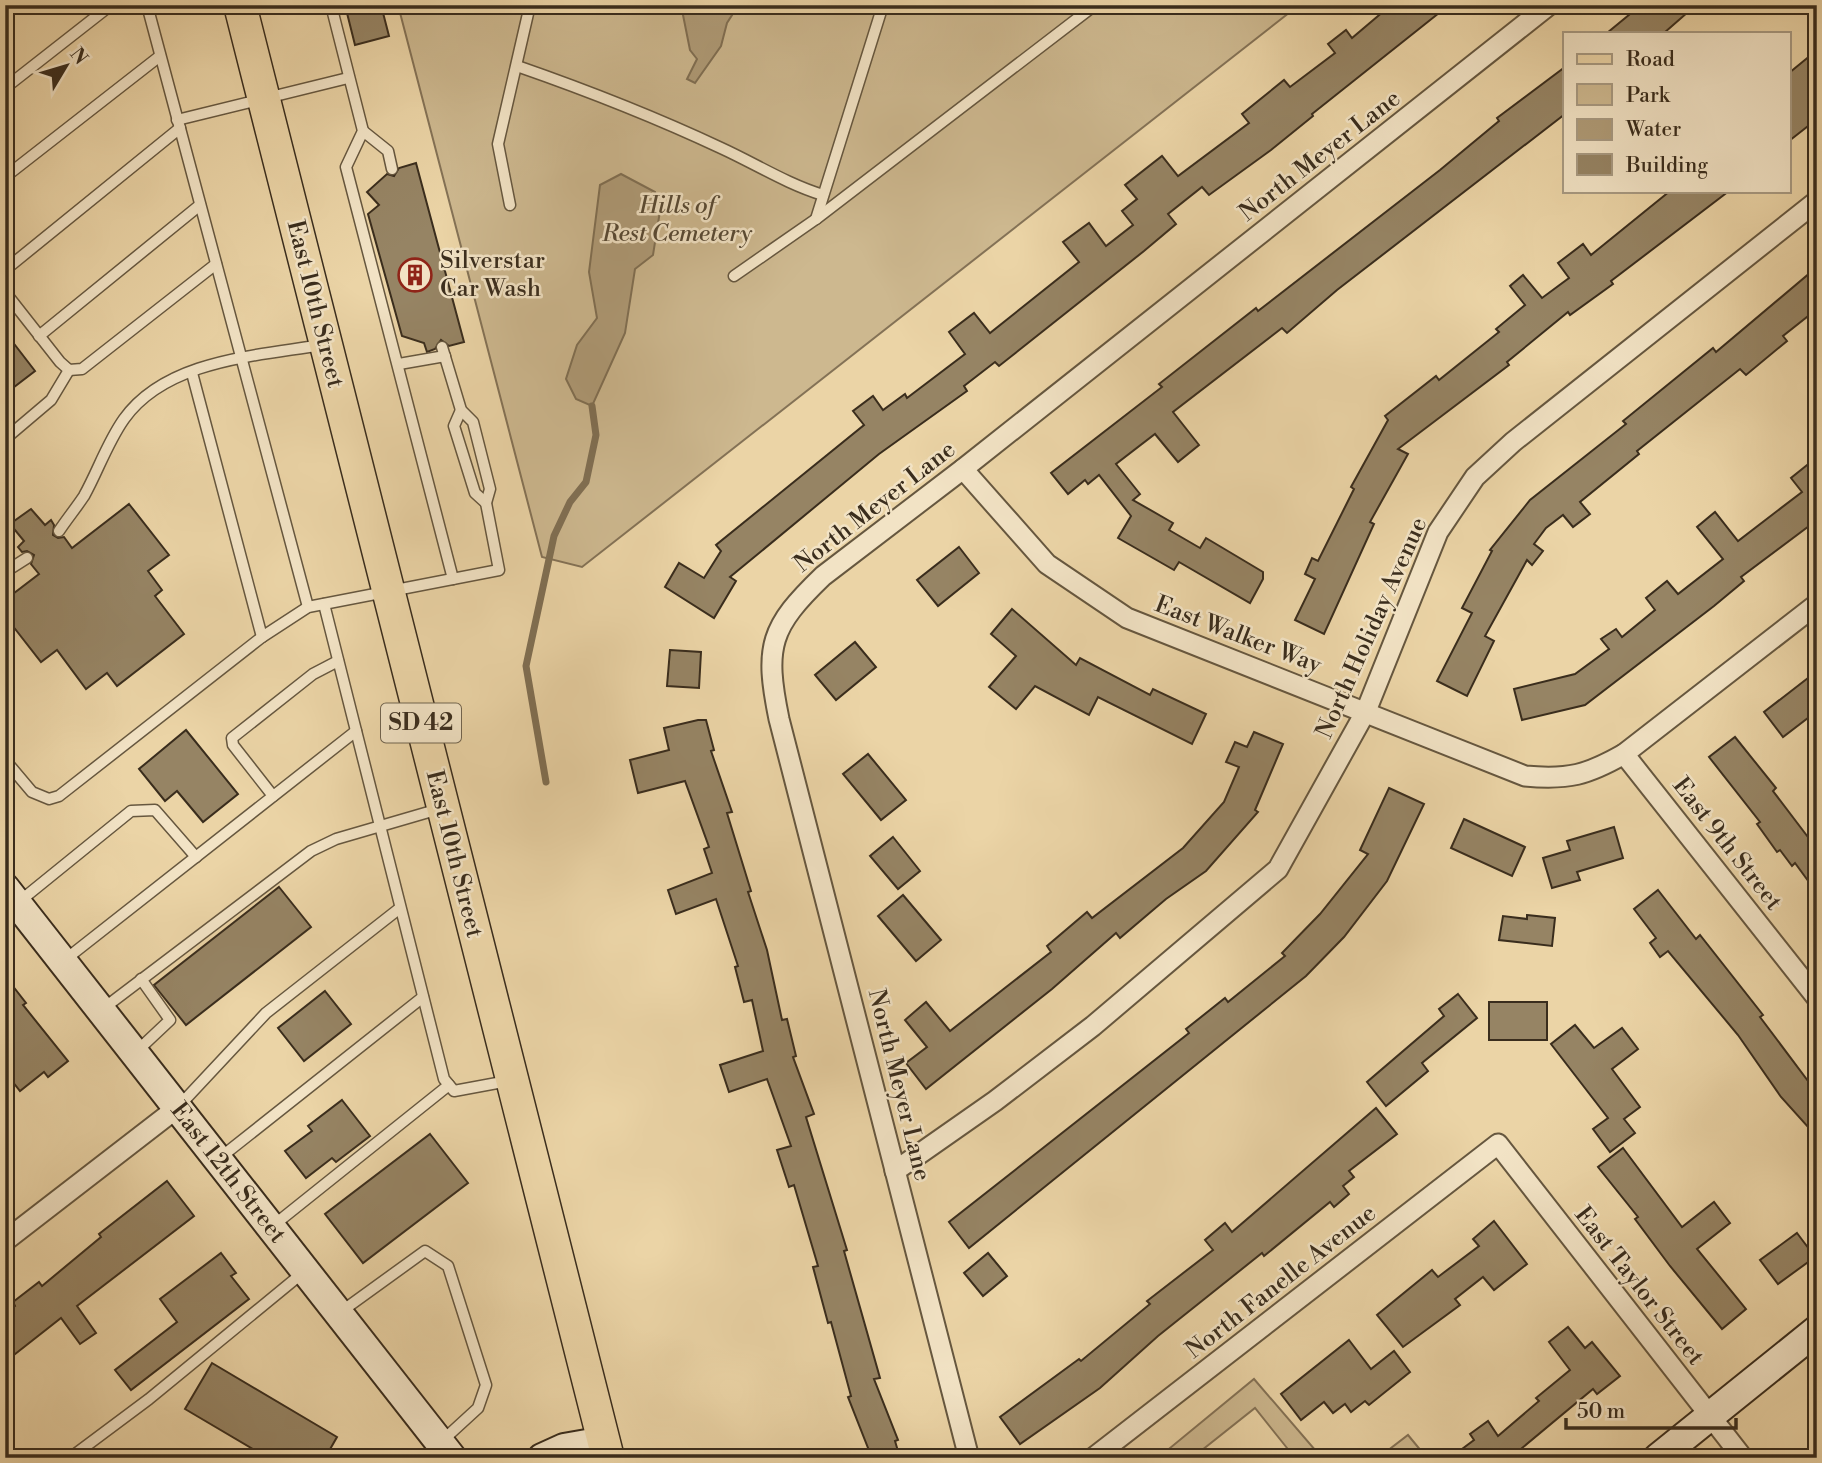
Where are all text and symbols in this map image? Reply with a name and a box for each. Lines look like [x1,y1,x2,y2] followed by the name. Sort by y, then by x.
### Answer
[32,32,102,102] north arrow
[1563,32,1790,192] legend
[65,43,93,69] text: N
[1626,47,1675,73] text: Road
[1626,83,1671,109] text: Park
[1233,84,1407,228] street label: North Meyer Lane
[1625,117,1681,143] text: Water
[1625,153,1708,179] text: Building
[601,191,752,249] park label: Hills of Rest Cemetery
[280,217,350,391] street label: East 10th Street
[440,246,545,304] place label: Silverstar Car Wash
[396,256,434,294] building icon: Silverstar Car Wash
[788,435,962,579] street label: North Meyer Lane
[1310,513,1434,743] street label: North Holiday Avenue
[1150,589,1326,681] street label: East Walker Way
[381,704,461,743] road number: SD 42
[419,767,489,941] street label: East 10th Street
[1666,771,1789,917] street label: East 9th Street
[861,986,937,1184] street label: North Meyer Lane
[164,1097,293,1250] street label: East 12th Street
[1180,1198,1382,1366] street label: North Fanelle Avenue
[1568,1201,1711,1372] street label: East Taylor Street
[1566,1386,1736,1430] scale bar
[1577,1399,1625,1425] text: 50 m

